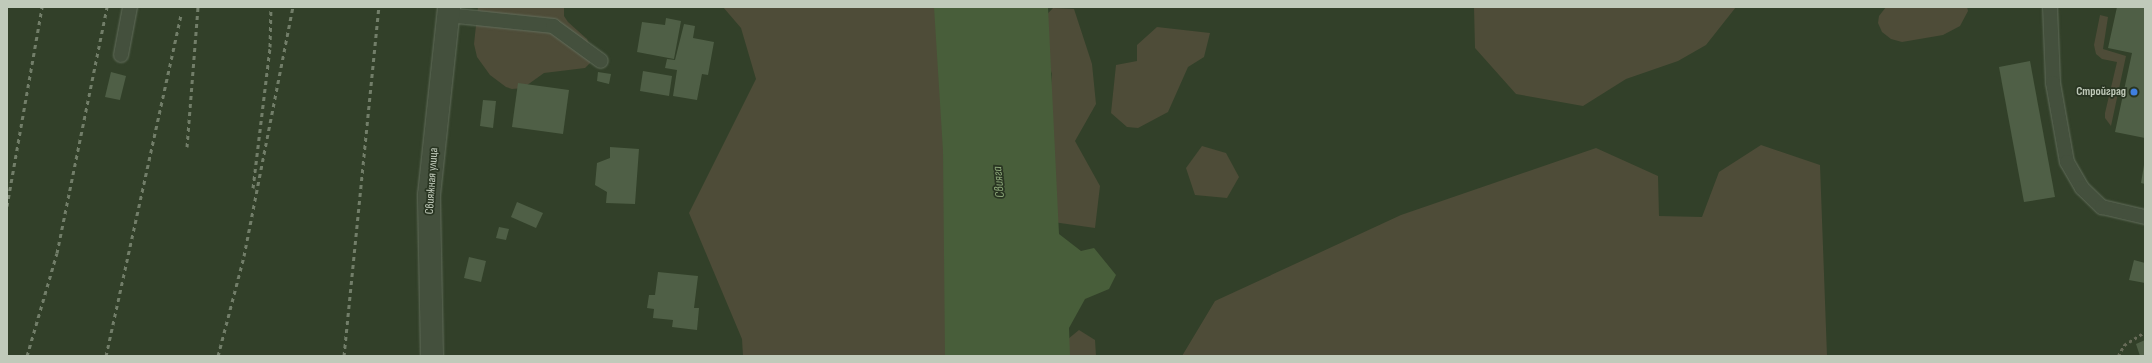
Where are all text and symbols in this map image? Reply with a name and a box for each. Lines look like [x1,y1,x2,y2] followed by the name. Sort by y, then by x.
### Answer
[2076,85,2126,99] place label: Стройград
[2129,87,2139,97] marker: Стройград
[422,147,442,215] street label: Свияжная улица
[990,166,1008,198] water label: Свияга

